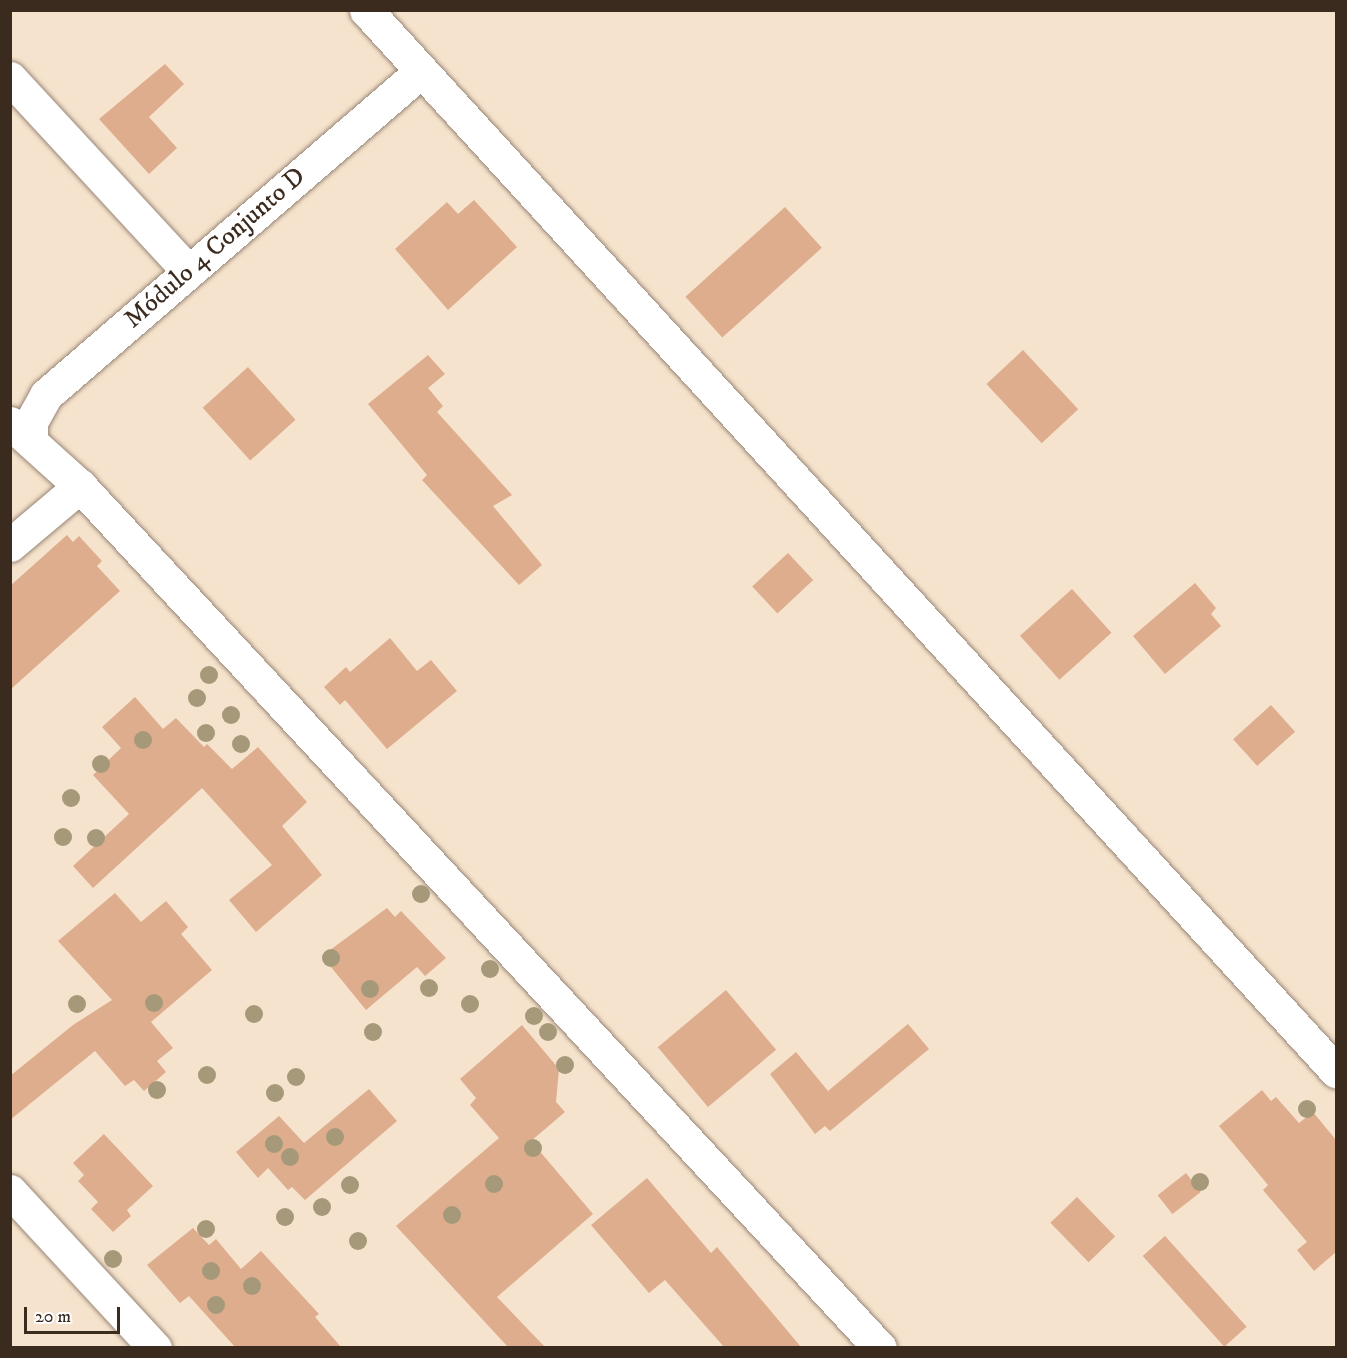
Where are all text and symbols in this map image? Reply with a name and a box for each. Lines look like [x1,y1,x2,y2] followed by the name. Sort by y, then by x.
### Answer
[118,161,312,335] street label: Módulo 4 Conjunto D
[27,1295,123,1333] scale bar
[35,1306,71,1328] text: 20 m

